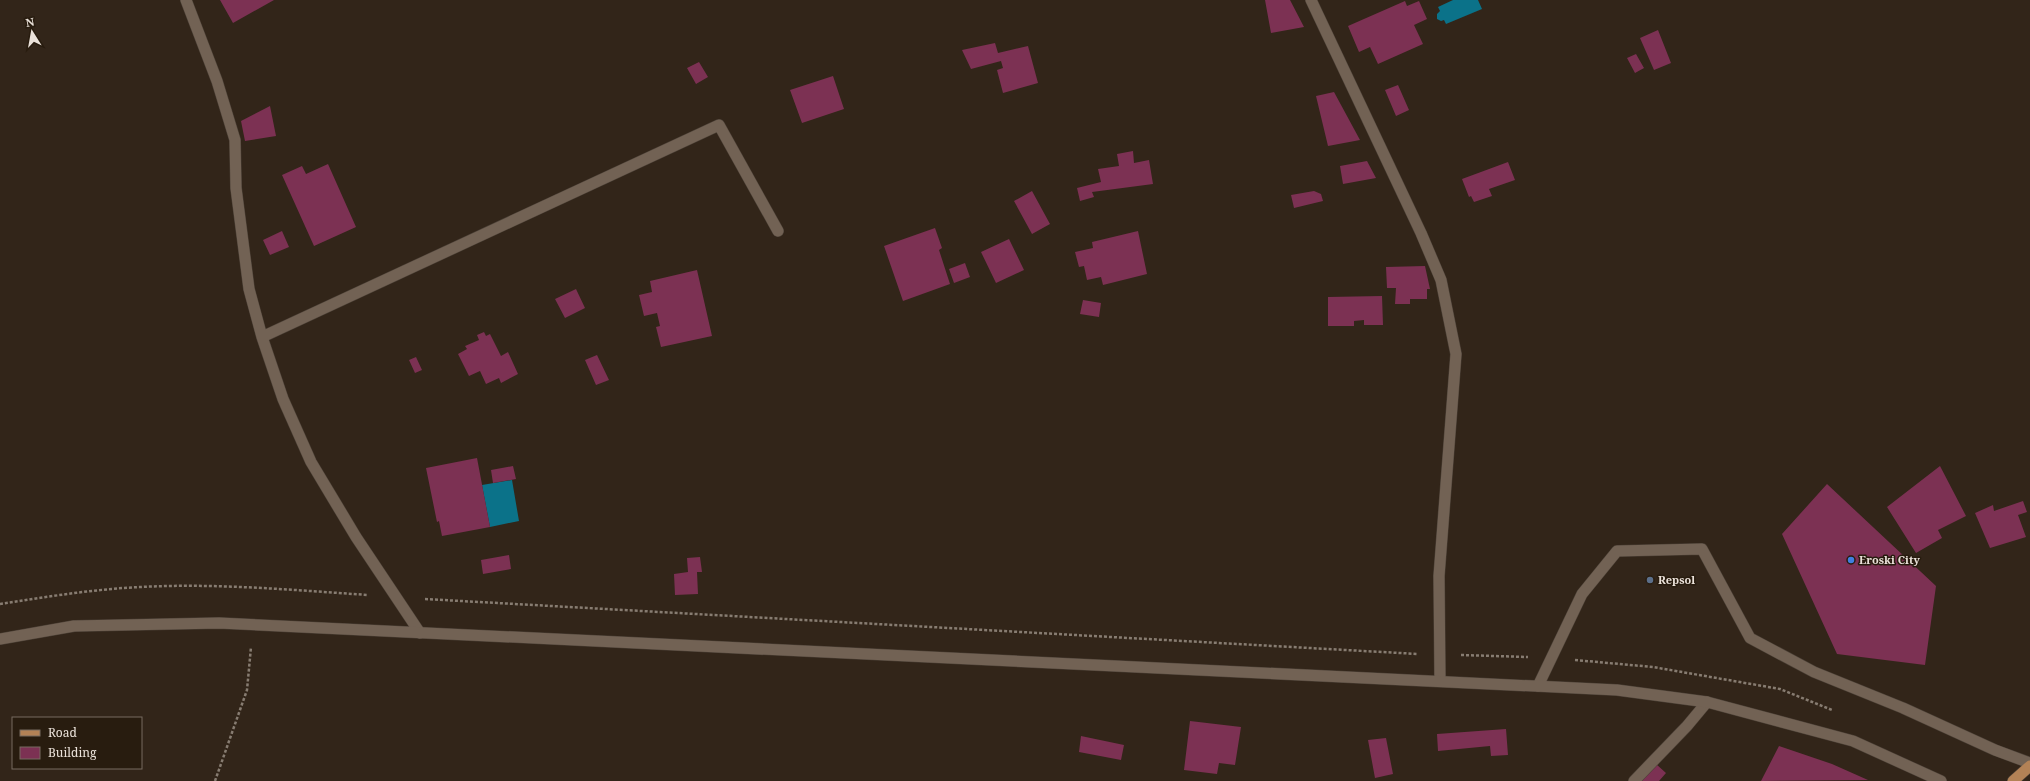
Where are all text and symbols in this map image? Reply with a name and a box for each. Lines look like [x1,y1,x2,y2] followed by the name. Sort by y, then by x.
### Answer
[12,12,52,52] north arrow
[24,13,36,30] text: N
[1859,552,1920,567] place label: Eroski City
[1846,555,1856,565] marker: Eroski City
[1658,572,1695,587] place label: Repsol
[1645,575,1655,585] marker: Repsol
[12,717,142,769] legend
[48,724,78,741] text: Road
[48,744,97,761] text: Building

